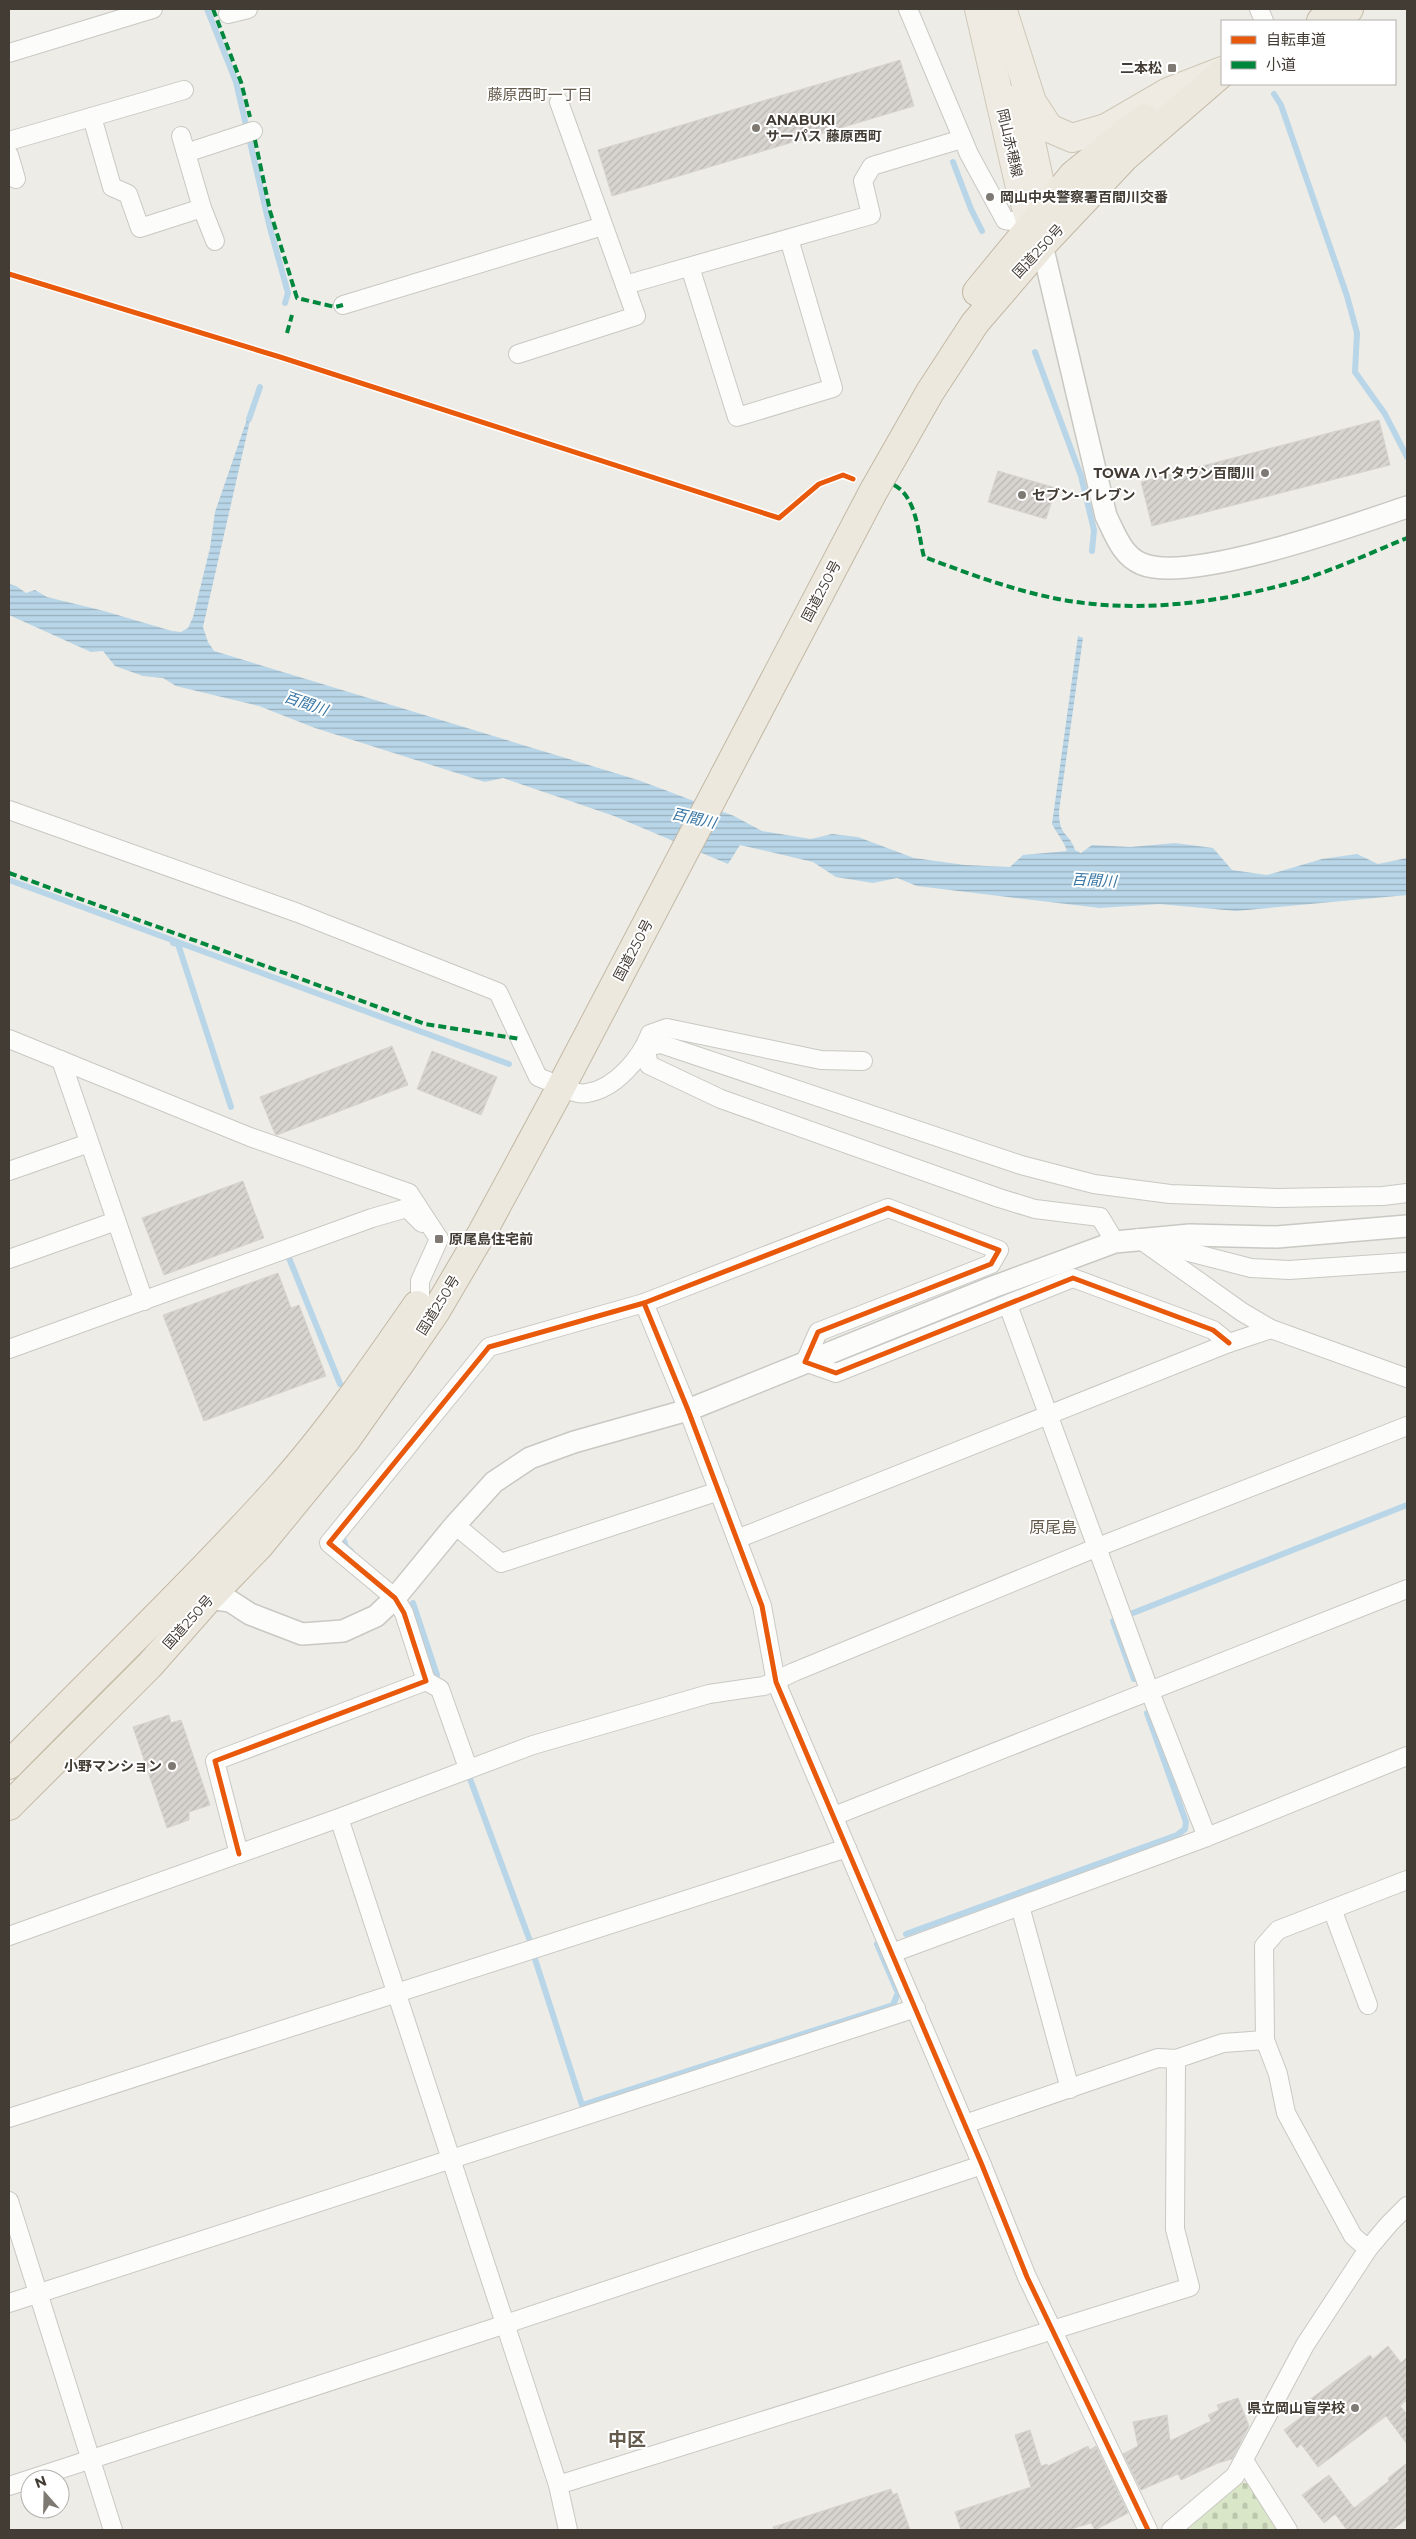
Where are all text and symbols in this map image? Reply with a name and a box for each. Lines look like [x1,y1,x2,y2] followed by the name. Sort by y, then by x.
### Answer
[1221,20,1396,85] legend
[1266,30,1326,49] text: 自転車道
[1266,55,1296,74] text: 小道
[1120,59,1162,77] place label: 二本松
[1166,62,1178,74] marker: 二本松
[487,85,593,104] district label: 藤原西町一丁目
[993,107,1027,179] street label: 岡山赤穂線
[765,111,882,145] place label: ANABUKI サーパス 藤原西町
[750,122,762,134] marker: ANABUKI サーパス 藤原西町
[1000,188,1168,206] place label: 岡山中央警察署百間川交番
[984,191,996,203] marker: 岡山中央警察署百間川交番
[1009,220,1067,282] street label: 国道250号
[1093,464,1255,482] place label: TOWA ハイタウン百間川
[1259,467,1271,479] marker: TOWA ハイタウン百間川
[1032,486,1135,504] place label: セブン-イレブン
[1016,489,1028,501] marker: セブン-イレブン
[797,557,845,625] street label: 国道250号
[282,687,332,720] water label: 百間川
[670,804,720,833] water label: 百間川
[1071,869,1119,891] water label: 百間川
[609,916,657,984] street label: 国道250号
[449,1230,533,1248] place label: 原尾島住宅前
[433,1233,445,1245] marker: 原尾島住宅前
[413,1272,463,1338] street label: 国道250号
[1029,1518,1077,1537] district label: 原尾島
[159,1591,217,1653] street label: 国道250号
[64,1757,162,1775] place label: 小野マンション
[166,1760,178,1772] marker: 小野マンション
[1247,2399,1345,2417] place label: 県立岡山盲学校
[1349,2402,1361,2414] marker: 県立岡山盲学校
[608,2428,646,2451] district label: 中区
[20,2469,70,2519] north arrow
[32,2471,49,2492] text: N

